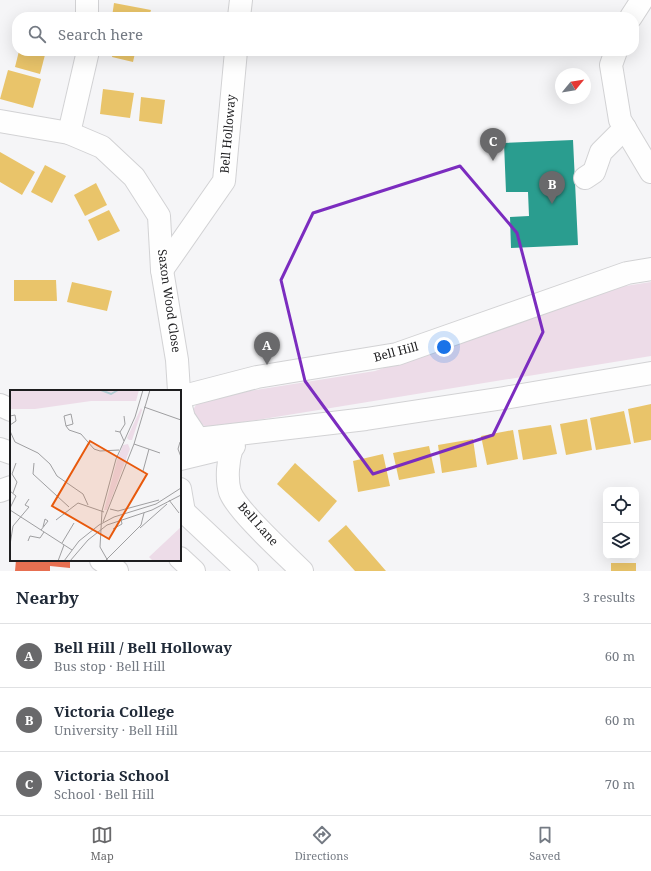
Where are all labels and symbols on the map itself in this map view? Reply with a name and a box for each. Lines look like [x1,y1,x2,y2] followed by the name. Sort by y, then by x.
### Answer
[555,68,591,104] north arrow
[216,94,239,174] street label: Bell Holloway
[480,128,506,161] pin: C
[539,171,565,204] pin: B
[154,248,185,354] street label: Saxon Wood Close
[254,332,280,365] pin: A
[372,337,420,366] street label: Bell Hill
[434,337,454,357] your location
[10,390,181,561] inset map
[234,498,282,549] street label: Bell Lane

